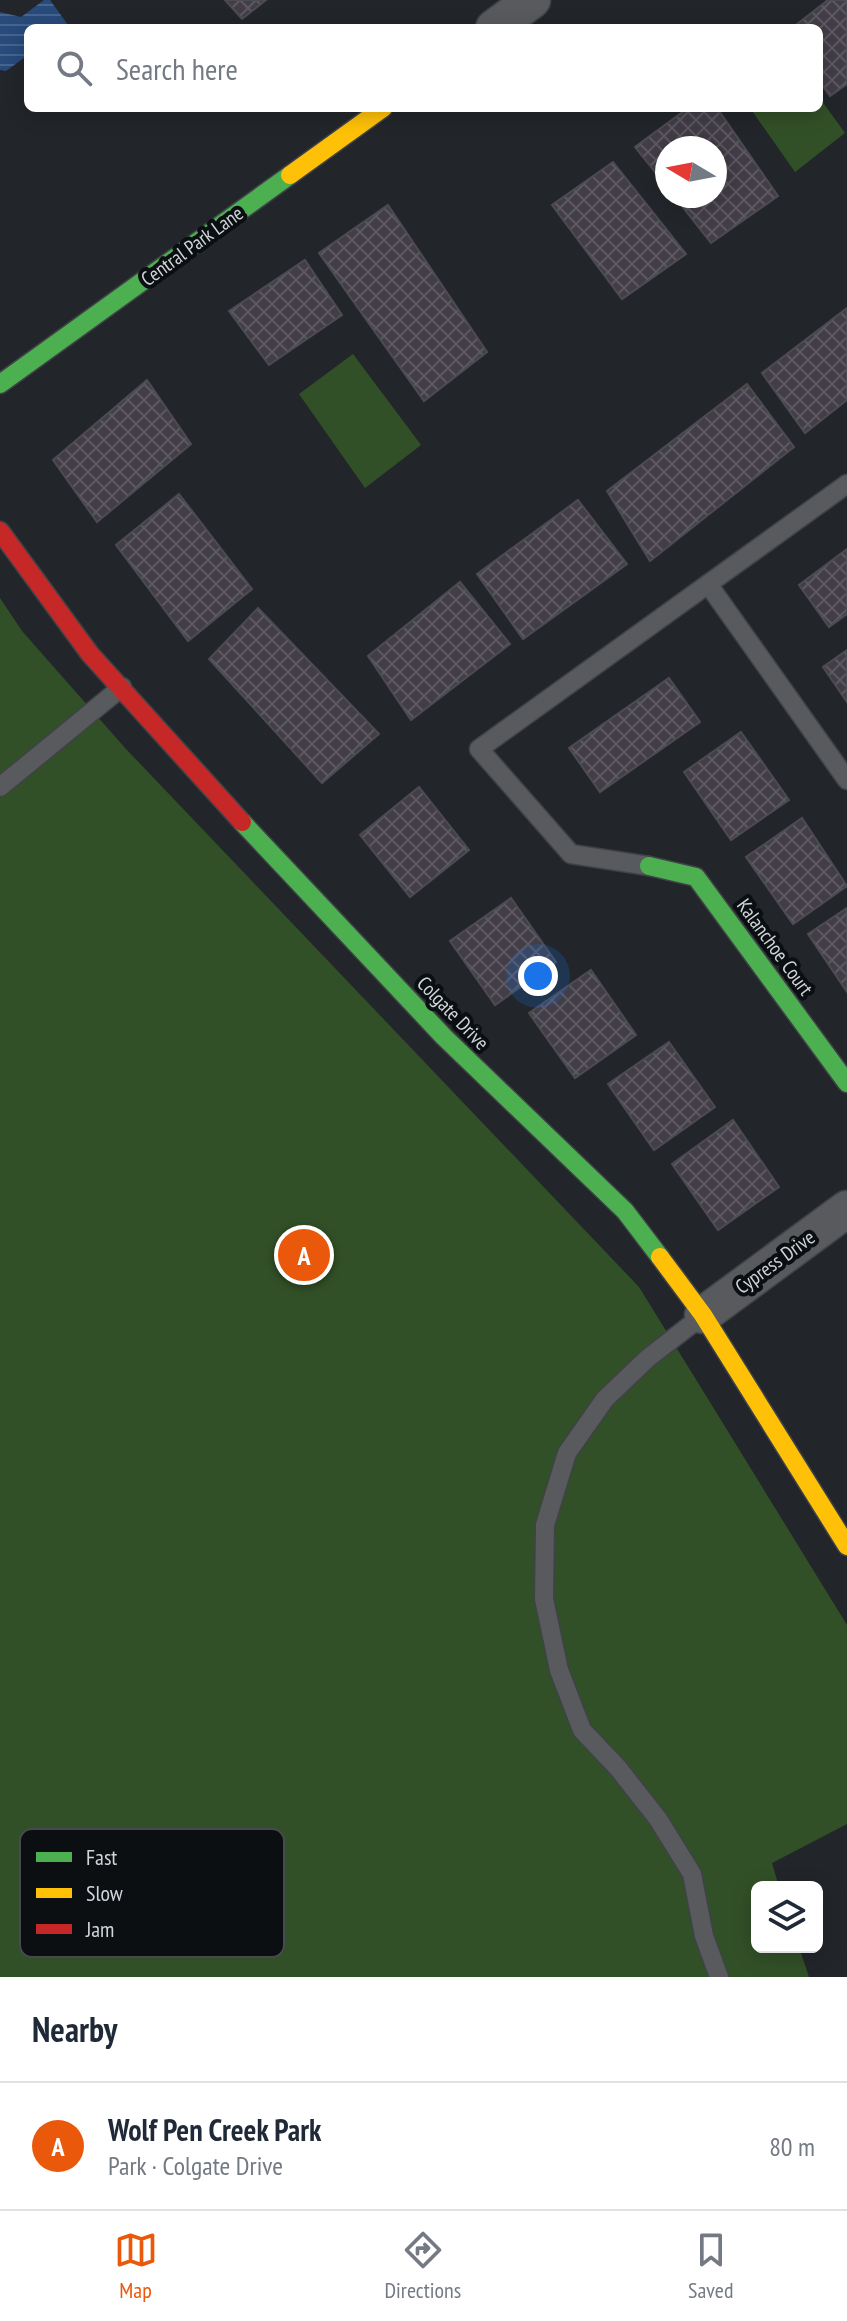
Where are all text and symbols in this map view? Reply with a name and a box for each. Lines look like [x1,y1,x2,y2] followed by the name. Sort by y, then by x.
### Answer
[24,24,823,112] search box
[52,46,96,90] icon: search
[116,49,238,88] text: Search here
[655,136,727,208] north arrow
[136,200,248,292] street label: Central Park Lane
[731,894,819,1001] street label: Kalanchoe Court
[518,956,558,996] your location
[411,971,495,1055] street label: Colgate Drive
[730,1224,820,1300] street label: Cypress Drive
[278,1225,330,1285] pin: A
[20,1829,284,1957] legend
[86,1843,117,1871] text: Fast
[86,1879,123,1907] text: Slow
[751,1881,823,1953] map controls
[751,1881,823,1953] button: layers
[85,1915,114,1943] text: Jam
[32,2007,117,2051] text: Nearby
[108,2110,321,2149] text: Wolf Pen Creek Park
[51,2130,65,2163] text: A
[769,2130,815,2163] text: 80 m
[108,2149,283,2182] text: Park · Colgate Drive
[114,2228,158,2304] tab: Map
[385,2228,461,2304] tab: Directions
[688,2228,733,2304] tab: Saved

